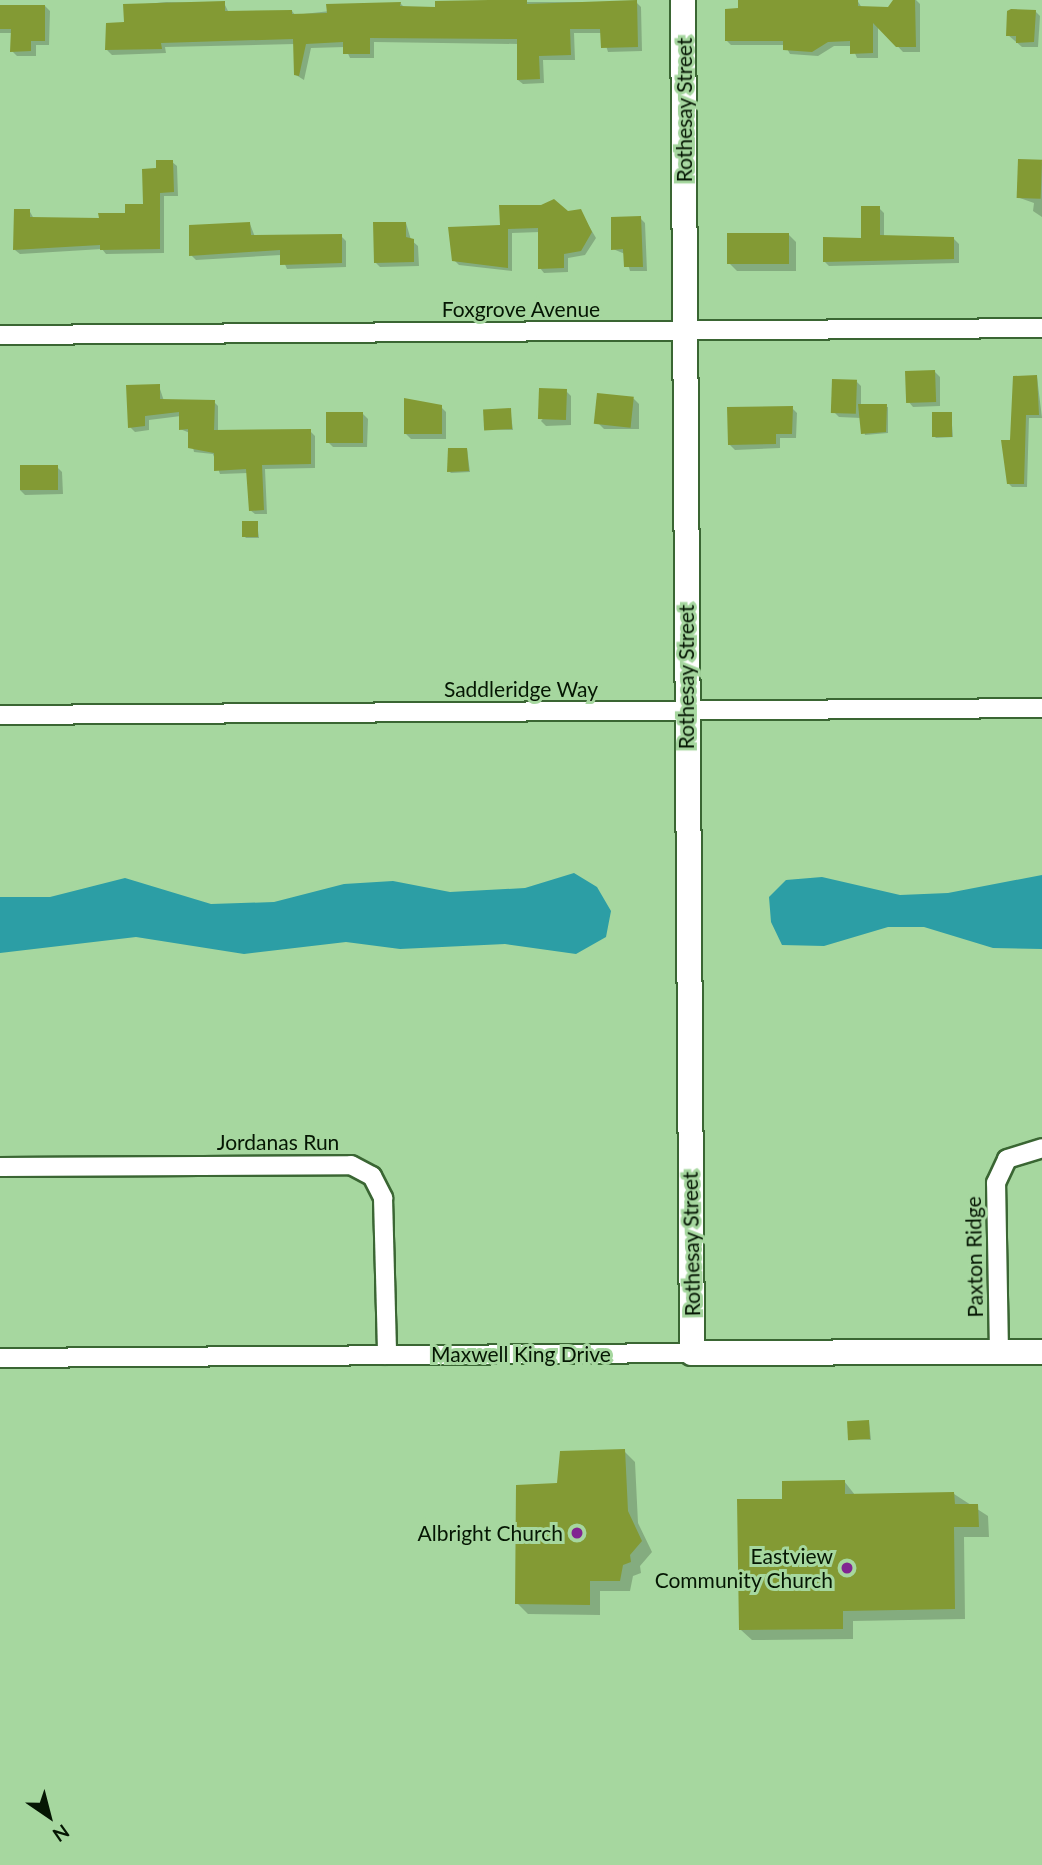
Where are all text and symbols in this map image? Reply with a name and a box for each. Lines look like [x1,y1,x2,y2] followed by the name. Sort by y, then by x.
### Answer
[671,37,697,183] street label: Rothesay Street
[441,296,601,322] street label: Foxgrove Avenue
[673,604,699,750] street label: Rothesay Street
[444,676,598,702] street label: Saddleridge Way
[217,1129,339,1155] street label: Jordanas Run
[677,1171,705,1317] street label: Rothesay Street
[960,1196,988,1318] street label: Paxton Ridge
[431,1341,611,1367] street label: Maxwell King Drive
[418,1520,563,1546] place label: Albright Church
[569,1525,585,1541] marker: Albright Church
[654,1543,833,1593] place label: Eastview Community Church
[839,1560,855,1576] marker: Eastview Community Church
[14,1781,84,1851] north arrow
[49,1820,74,1847] text: N

